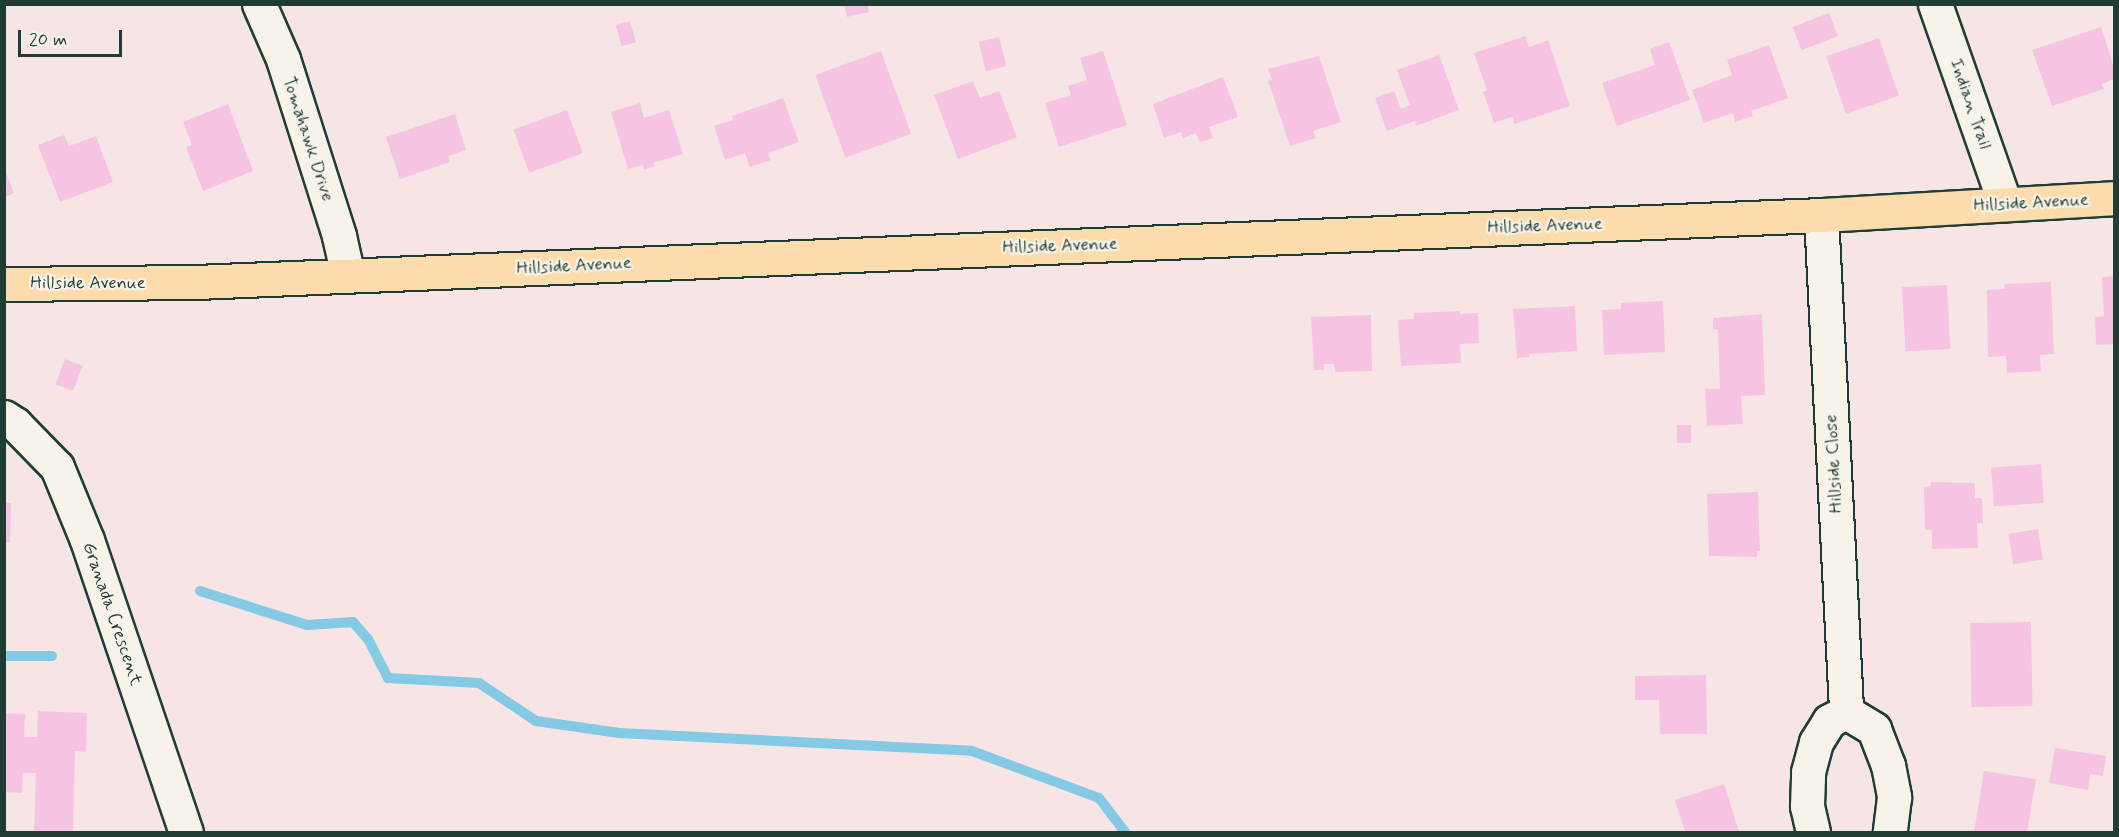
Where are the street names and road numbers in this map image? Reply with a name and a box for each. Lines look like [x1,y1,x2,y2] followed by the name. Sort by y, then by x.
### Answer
[1944,56,1996,152] street label: Indian Trail
[278,75,338,203] street label: Tomahawk Drive
[1973,189,2089,217] street label: Hillside Avenue
[1487,213,1603,239] street label: Hillside Avenue
[1002,233,1118,259] street label: Hillside Avenue
[516,252,632,280] street label: Hillside Avenue
[30,272,146,294] street label: Hillside Avenue
[1821,414,1847,514] street label: Hillside Close
[78,542,146,686] street label: Granada Crescent

